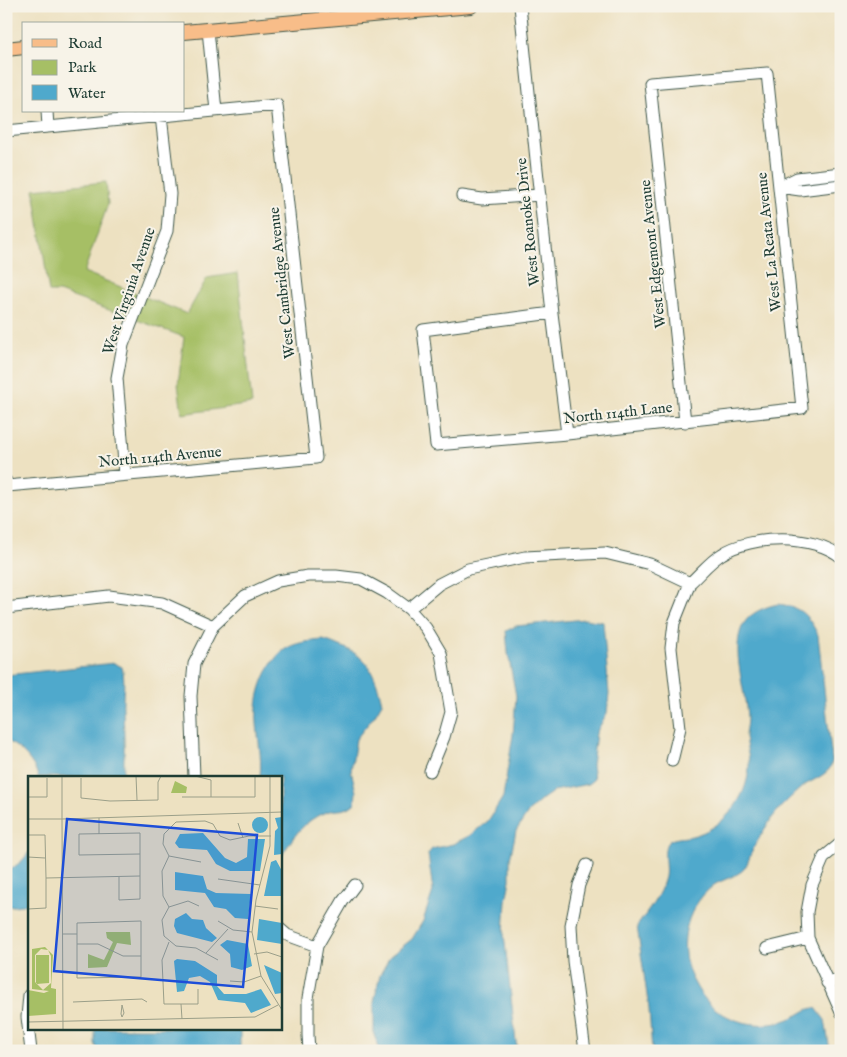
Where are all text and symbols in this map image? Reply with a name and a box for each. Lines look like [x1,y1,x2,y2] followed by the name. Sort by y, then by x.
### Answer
[22,22,185,112] legend
[68,34,103,53] text: Road
[68,58,98,77] text: Park
[68,84,106,103] text: Water
[512,157,544,287] street label: West Roanoke Drive
[752,171,786,313] street label: West La Reata Avenue
[636,179,670,329] street label: West Edgemont Avenue
[265,206,299,360] street label: West Cambridge Avenue
[98,225,160,357] street label: West Virginia Avenue
[563,398,674,428] street label: North 114th Lane
[98,442,222,472] street label: North 114th Avenue
[28,776,281,1030] inset map

